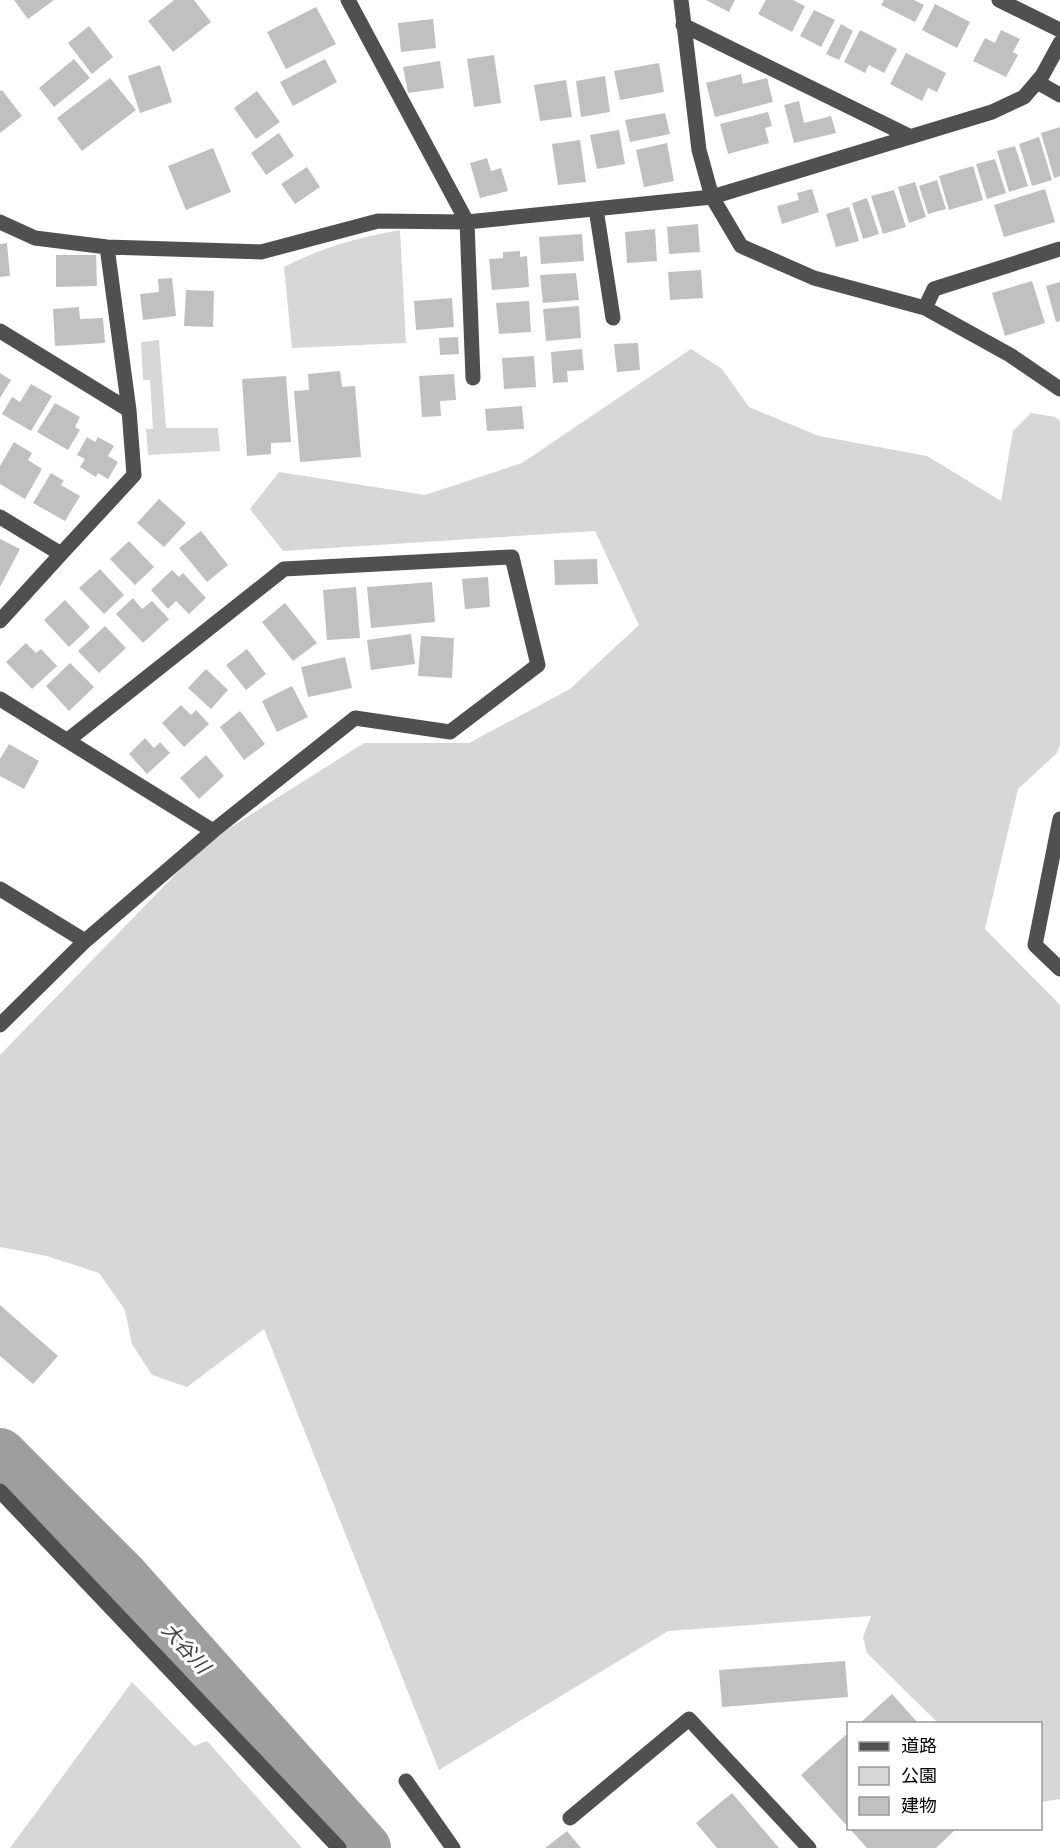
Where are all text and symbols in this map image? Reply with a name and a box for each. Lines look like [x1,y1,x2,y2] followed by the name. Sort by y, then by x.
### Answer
[157,1618,216,1680] water label: 大谷川
[847,1722,1042,1830] legend
[901,1735,937,1757] text: 道路
[901,1765,937,1787] text: 公園
[901,1795,937,1817] text: 建物

